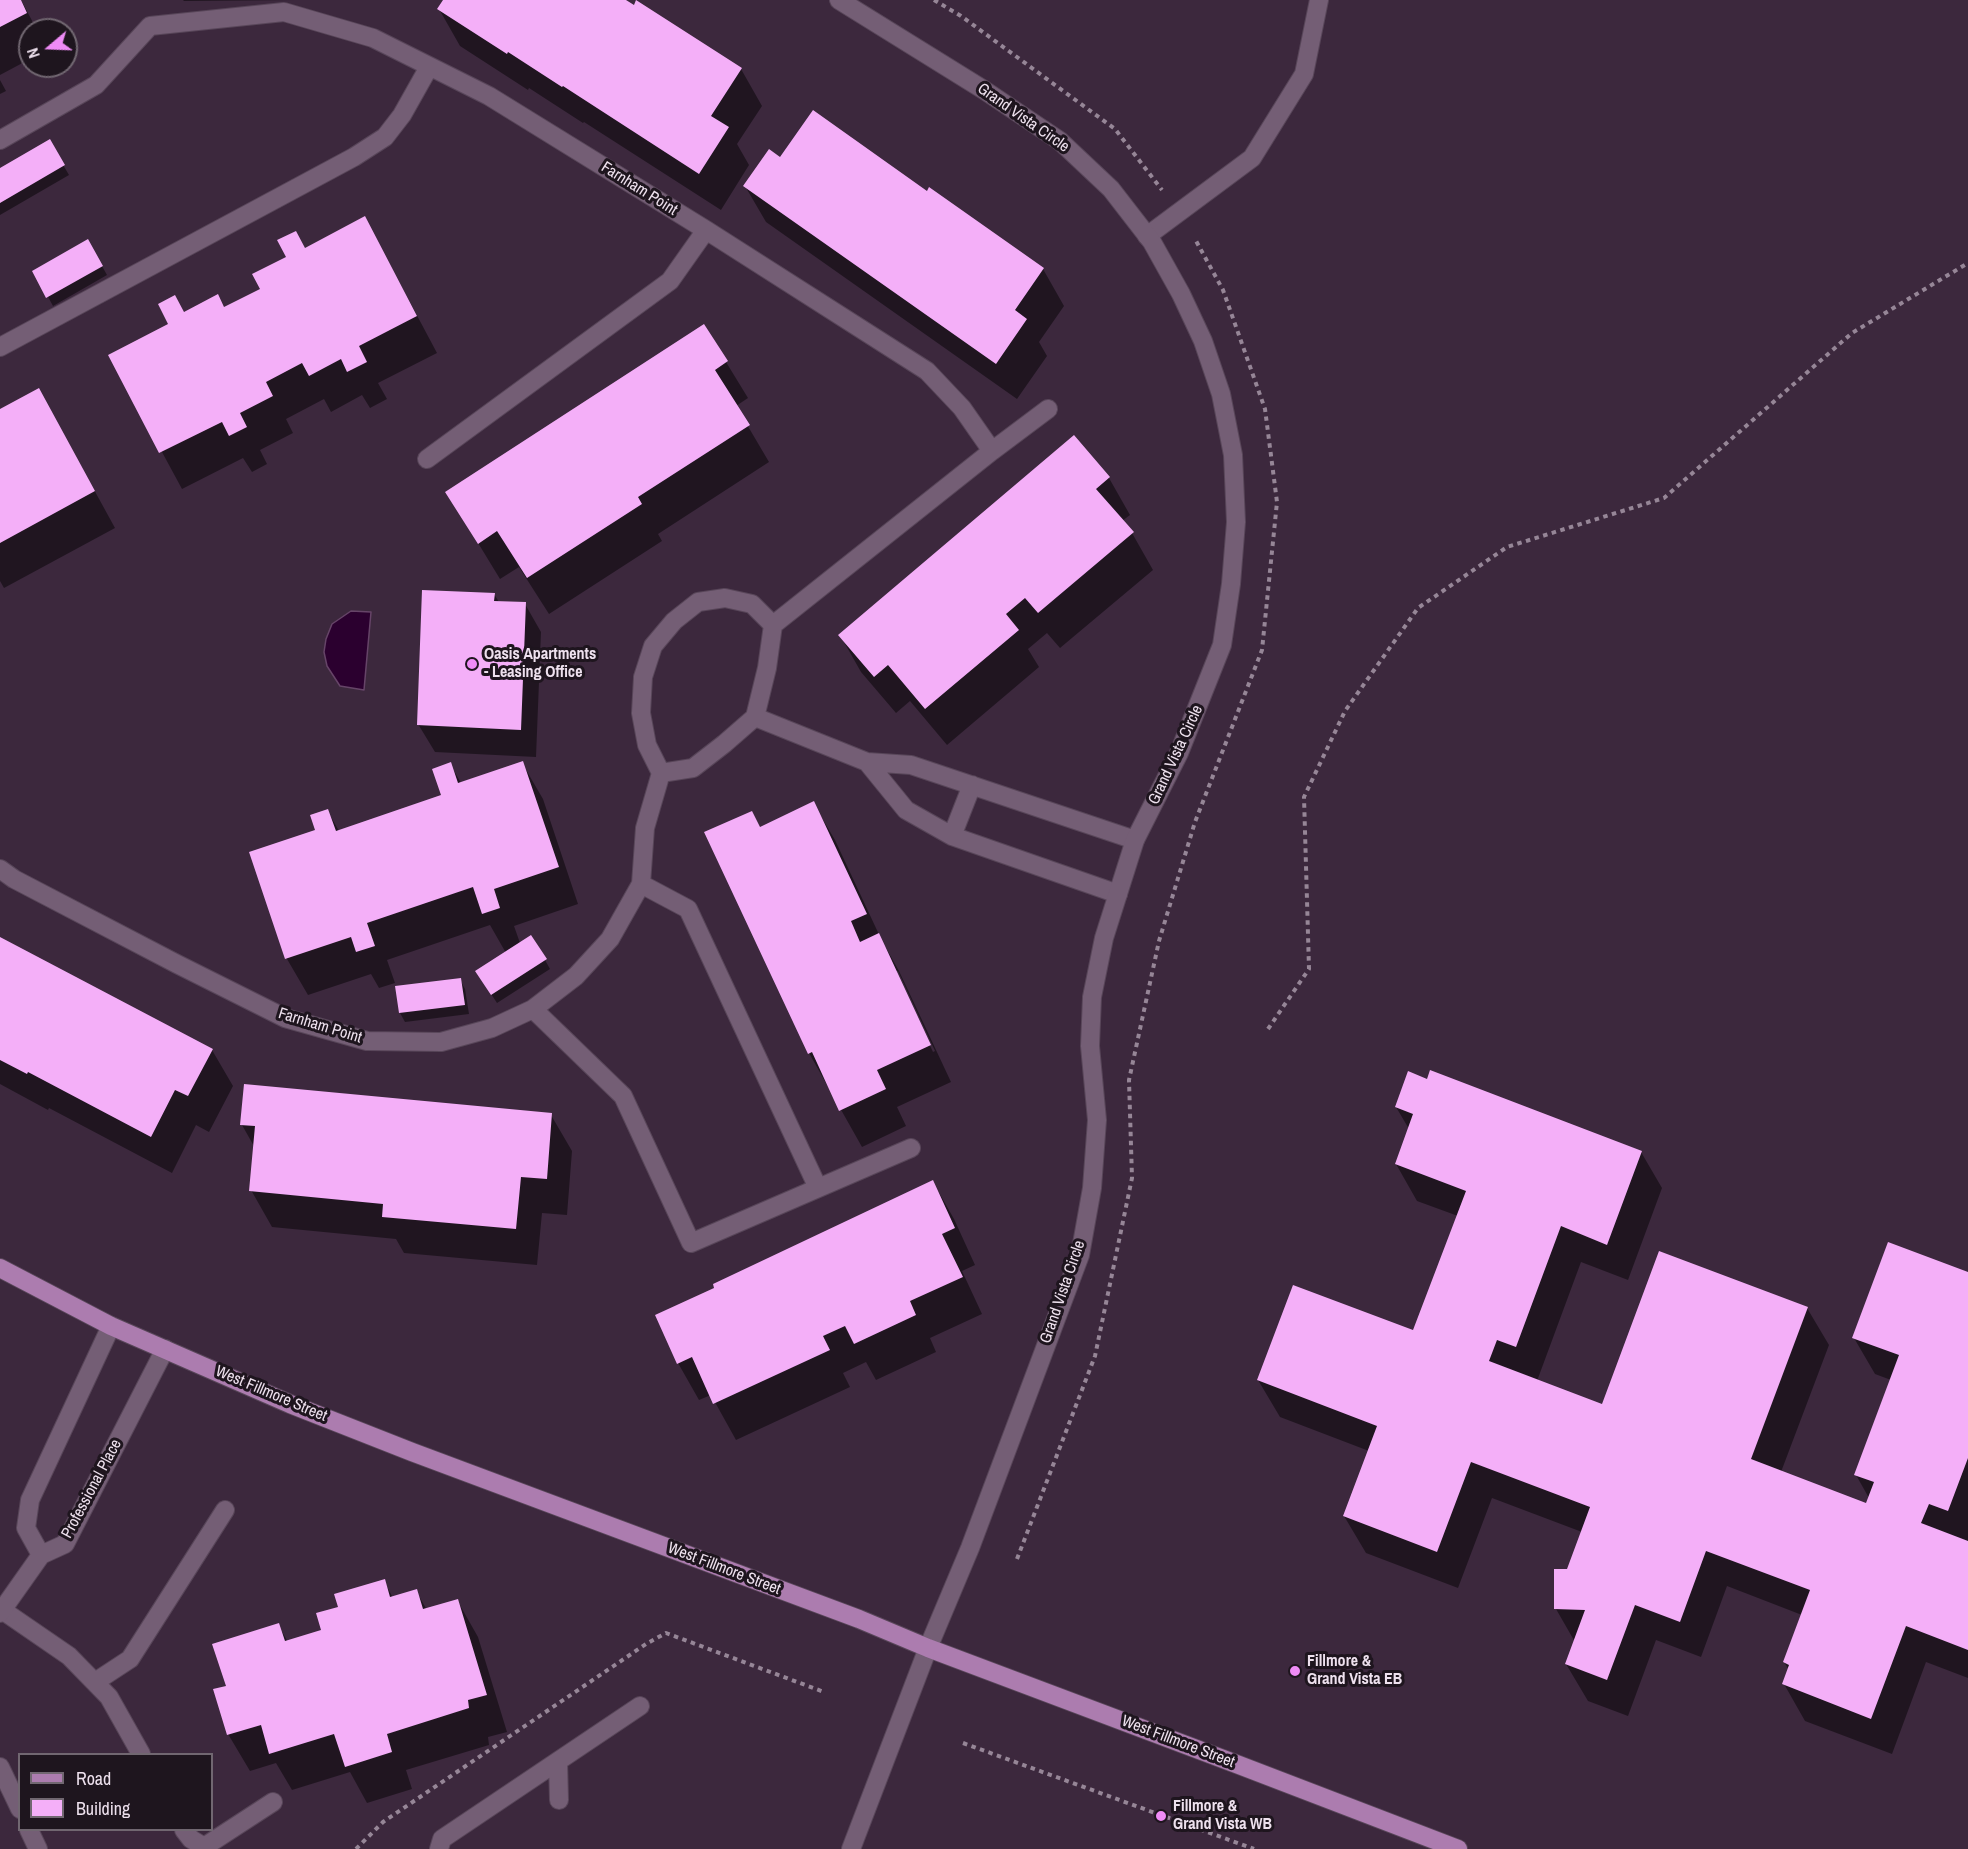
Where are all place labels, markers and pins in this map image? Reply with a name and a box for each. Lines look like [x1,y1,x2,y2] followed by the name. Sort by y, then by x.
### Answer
[484,645,596,683] place label: Oasis Apartments - Leasing Office
[465,657,479,671] marker: Oasis Apartments - Leasing Office
[1307,1652,1402,1690] place label: Fillmore & Grand Vista EB
[1288,1664,1302,1678] marker: Fillmore & Grand Vista EB
[1173,1797,1272,1835] place label: Fillmore & Grand Vista WB
[1154,1809,1168,1823] marker: Fillmore & Grand Vista WB

